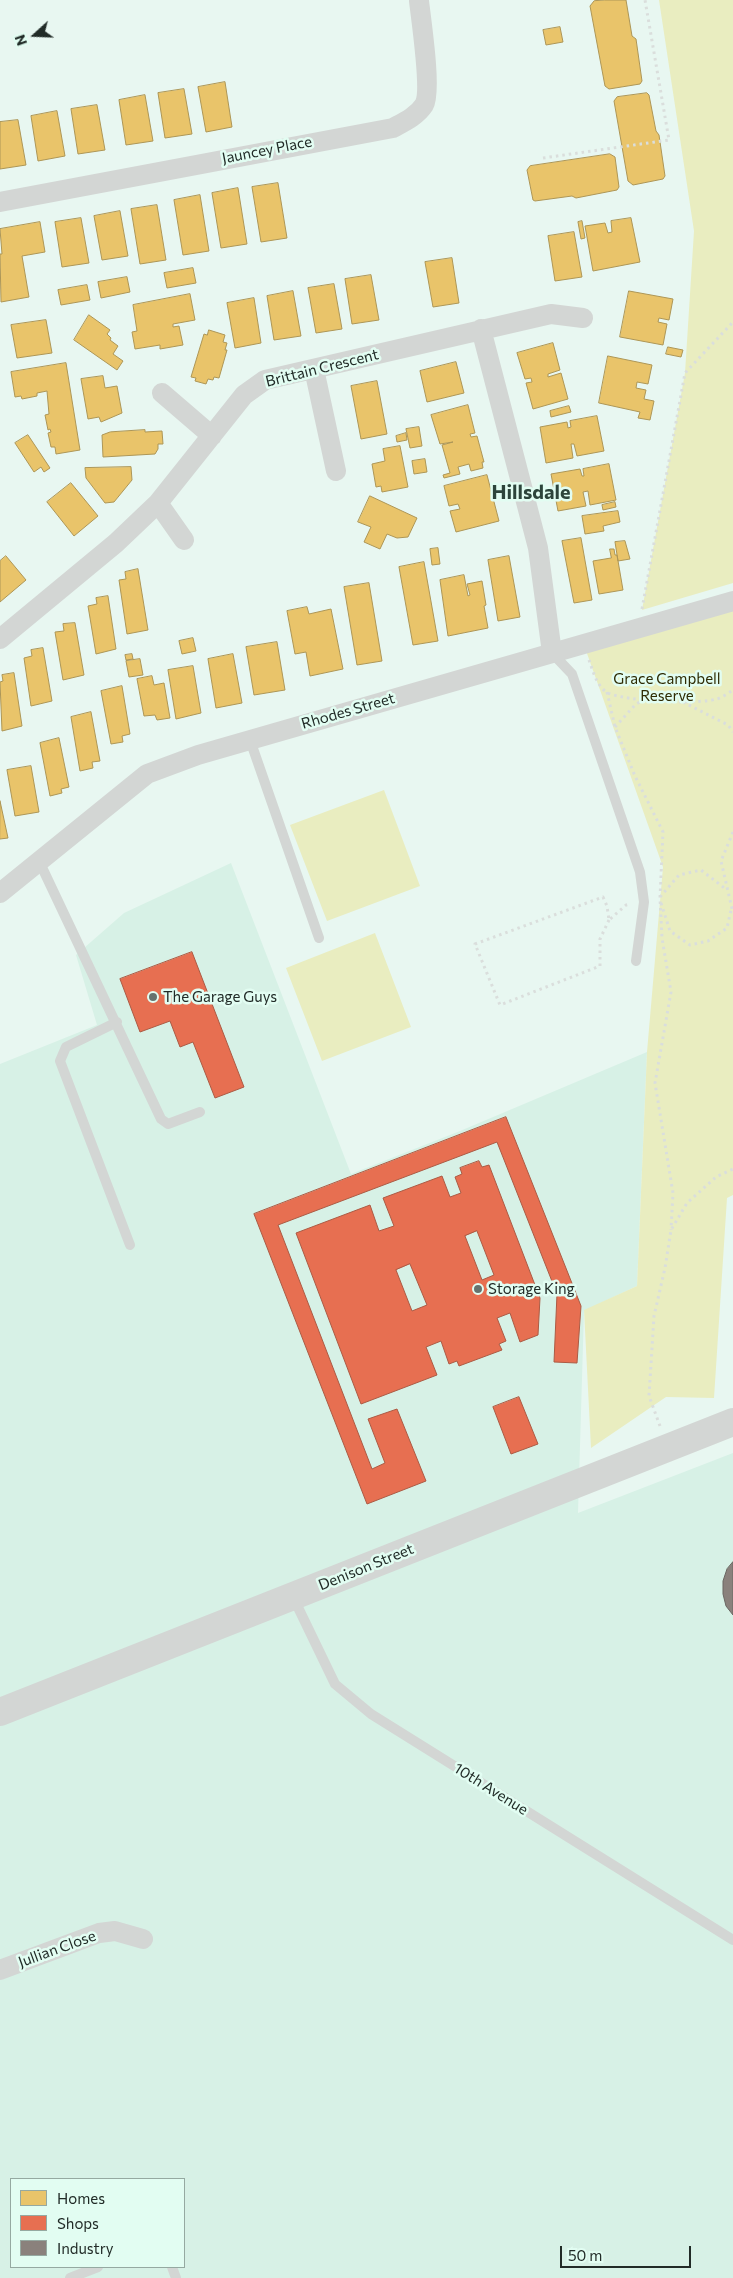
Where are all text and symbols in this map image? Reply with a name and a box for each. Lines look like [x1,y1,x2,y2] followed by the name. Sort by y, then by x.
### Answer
[10,10,60,60] north arrow
[11,32,30,48] text: N
[220,132,314,168] street label: Jauncey Place
[264,345,380,391] street label: Brittain Crescent
[491,480,571,504] district label: Hillsdale
[613,670,721,705] park label: Grace Campbell Reserve
[299,689,397,733] street label: Rhodes Street
[163,988,277,1006] place label: The Garage Guys
[147,991,159,1003] marker: The Garage Guys
[488,1280,575,1298] place label: Storage King
[472,1283,484,1295] marker: Storage King
[316,1540,416,1594] street label: Denison Street
[451,1759,531,1819] street label: 10th Avenue
[16,1927,98,1971] street label: Jullian Close
[10,2178,185,2268] legend
[57,2189,105,2207] text: Homes
[57,2214,99,2232] text: Shops
[563,2236,694,2268] scale bar
[57,2239,114,2257] text: Industry
[568,2246,602,2264] text: 50 m

